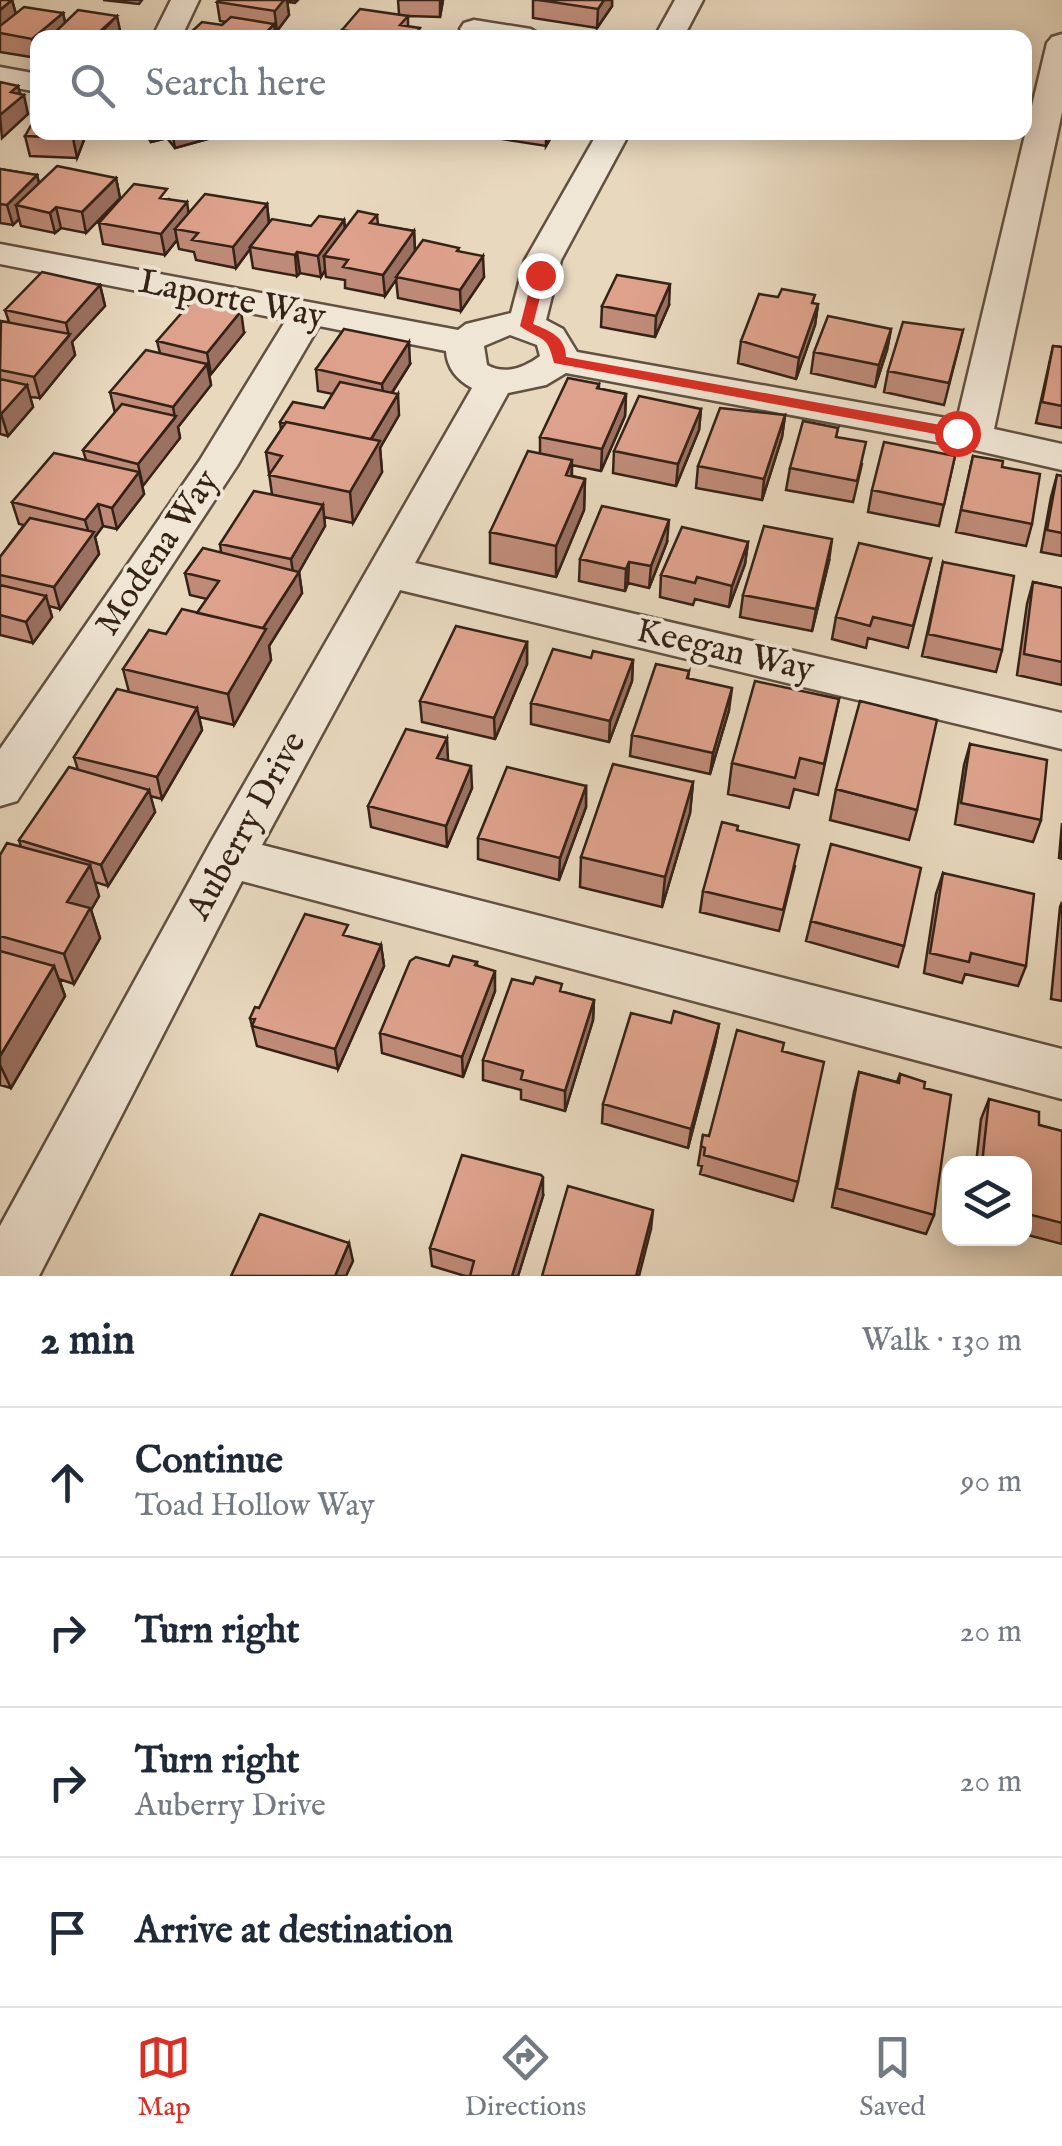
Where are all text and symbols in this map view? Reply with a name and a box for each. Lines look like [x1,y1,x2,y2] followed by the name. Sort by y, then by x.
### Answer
[30,30,1032,140] search box
[65,58,120,113] icon: search
[145,61,326,109] text: Search here
[518,253,564,299] route end
[135,260,330,340] street label: Laporte Way
[935,411,981,457] route start
[86,461,230,645] street label: Modena Way
[632,609,819,693] street label: Keegan Way
[176,724,317,929] street label: Auberry Drive
[942,1156,1032,1246] map controls
[942,1156,1032,1246] button: layers
[40,1315,135,1368] text: 2 min
[861,1321,1022,1362] text: Walk · 130 m
[135,1438,283,1486] text: Continue
[40,1455,95,1510] icon: ahead
[961,1462,1022,1503] text: 90 m
[135,1486,375,1527] text: Toad Hollow Way
[40,1605,95,1660] icon: right
[135,1608,299,1656] text: Turn right
[960,1612,1022,1653] text: 20 m
[135,1738,299,1786] text: Turn right
[40,1755,95,1810] icon: right
[960,1762,1022,1803] text: 20 m
[135,1786,326,1827] text: Auberry Drive
[40,1905,95,1960] icon: arrive
[135,1908,453,1956] text: Arrive at destination
[136,2030,191,2125] tab: Map
[464,2030,586,2125] tab: Directions
[859,2030,926,2125] tab: Saved

